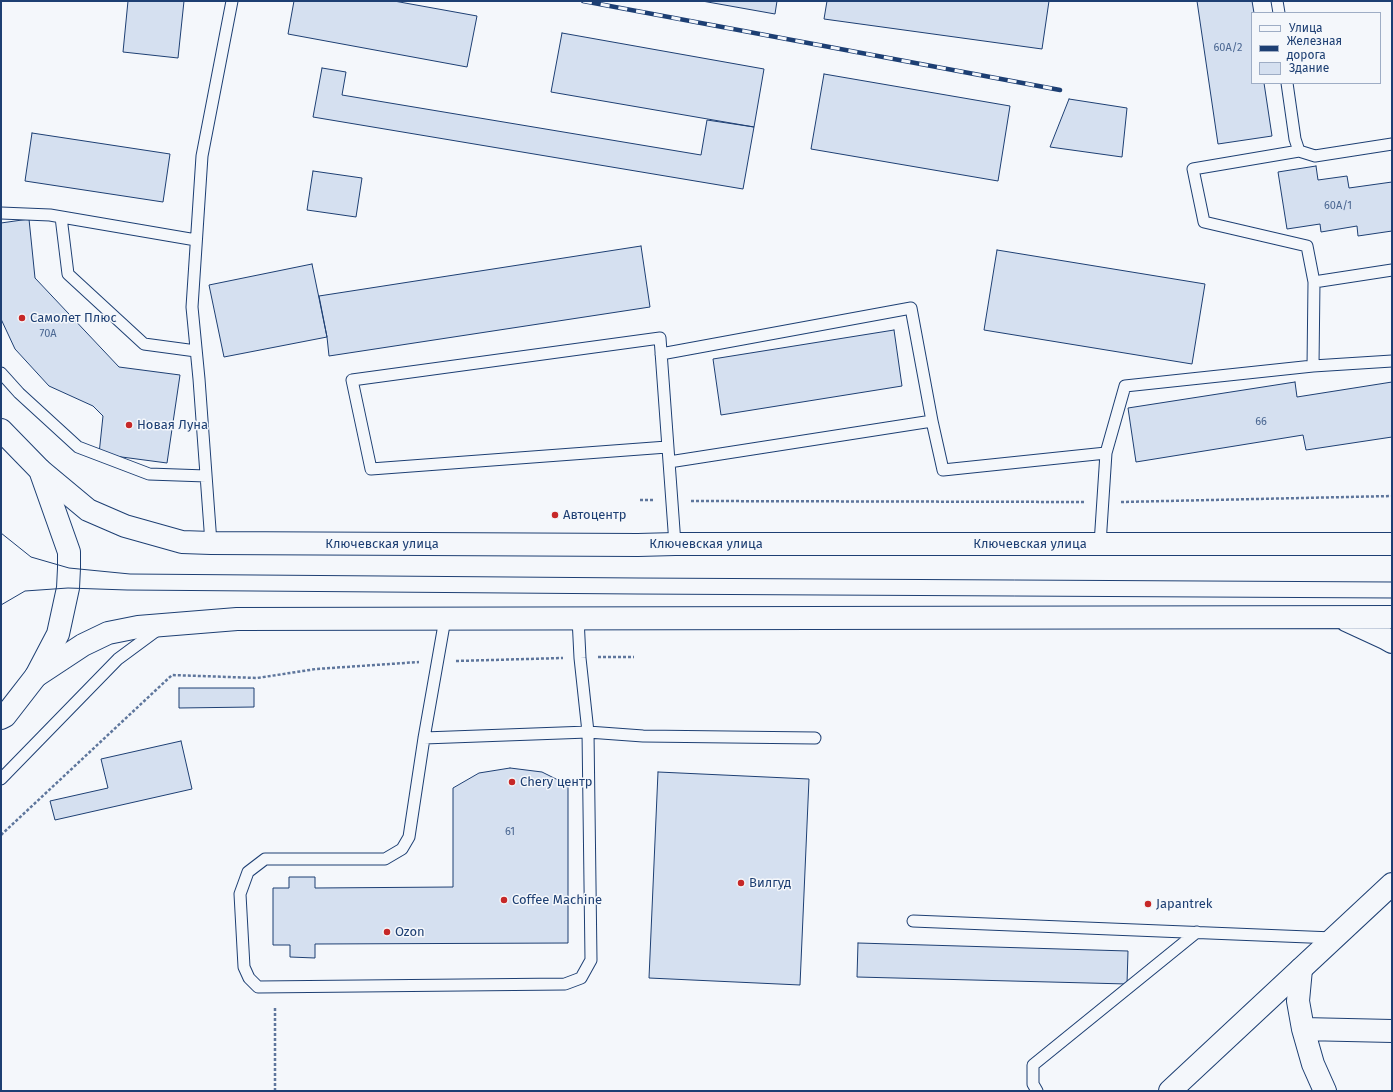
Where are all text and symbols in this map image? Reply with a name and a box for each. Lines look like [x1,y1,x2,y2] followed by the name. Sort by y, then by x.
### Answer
[1251,12,1381,84] legend
[1289,21,1323,35] text: Улица
[1287,34,1342,62] text: Железная дорога
[1213,41,1243,55] house number: 60А/2
[1289,61,1329,75] text: Здание
[1324,199,1352,213] house number: 60А/1
[30,310,117,326] place label: Самолет Плюс
[17,313,27,323] marker: Самолет Плюс
[39,327,57,341] house number: 70А
[1255,415,1267,429] house number: 66
[137,417,208,433] place label: Новая Луна
[124,420,134,430] marker: Новая Луна
[563,507,627,523] place label: Автоцентр
[550,510,560,520] marker: Автоцентр
[325,536,439,552] street label: Ключевская улица
[649,536,763,552] street label: Ключевская улица
[973,536,1087,552] street label: Ключевская улица
[520,774,593,790] place label: Chery центр
[507,777,517,787] marker: Chery центр
[505,825,515,839] house number: 61
[749,875,791,891] place label: Вилгуд
[736,878,746,888] marker: Вилгуд
[512,892,602,908] place label: Coffee Machine
[499,895,509,905] marker: Coffee Machine
[1156,896,1212,912] place label: Japantrek
[1143,899,1153,909] marker: Japantrek
[395,924,425,940] place label: Ozon
[382,927,392,937] marker: Ozon

